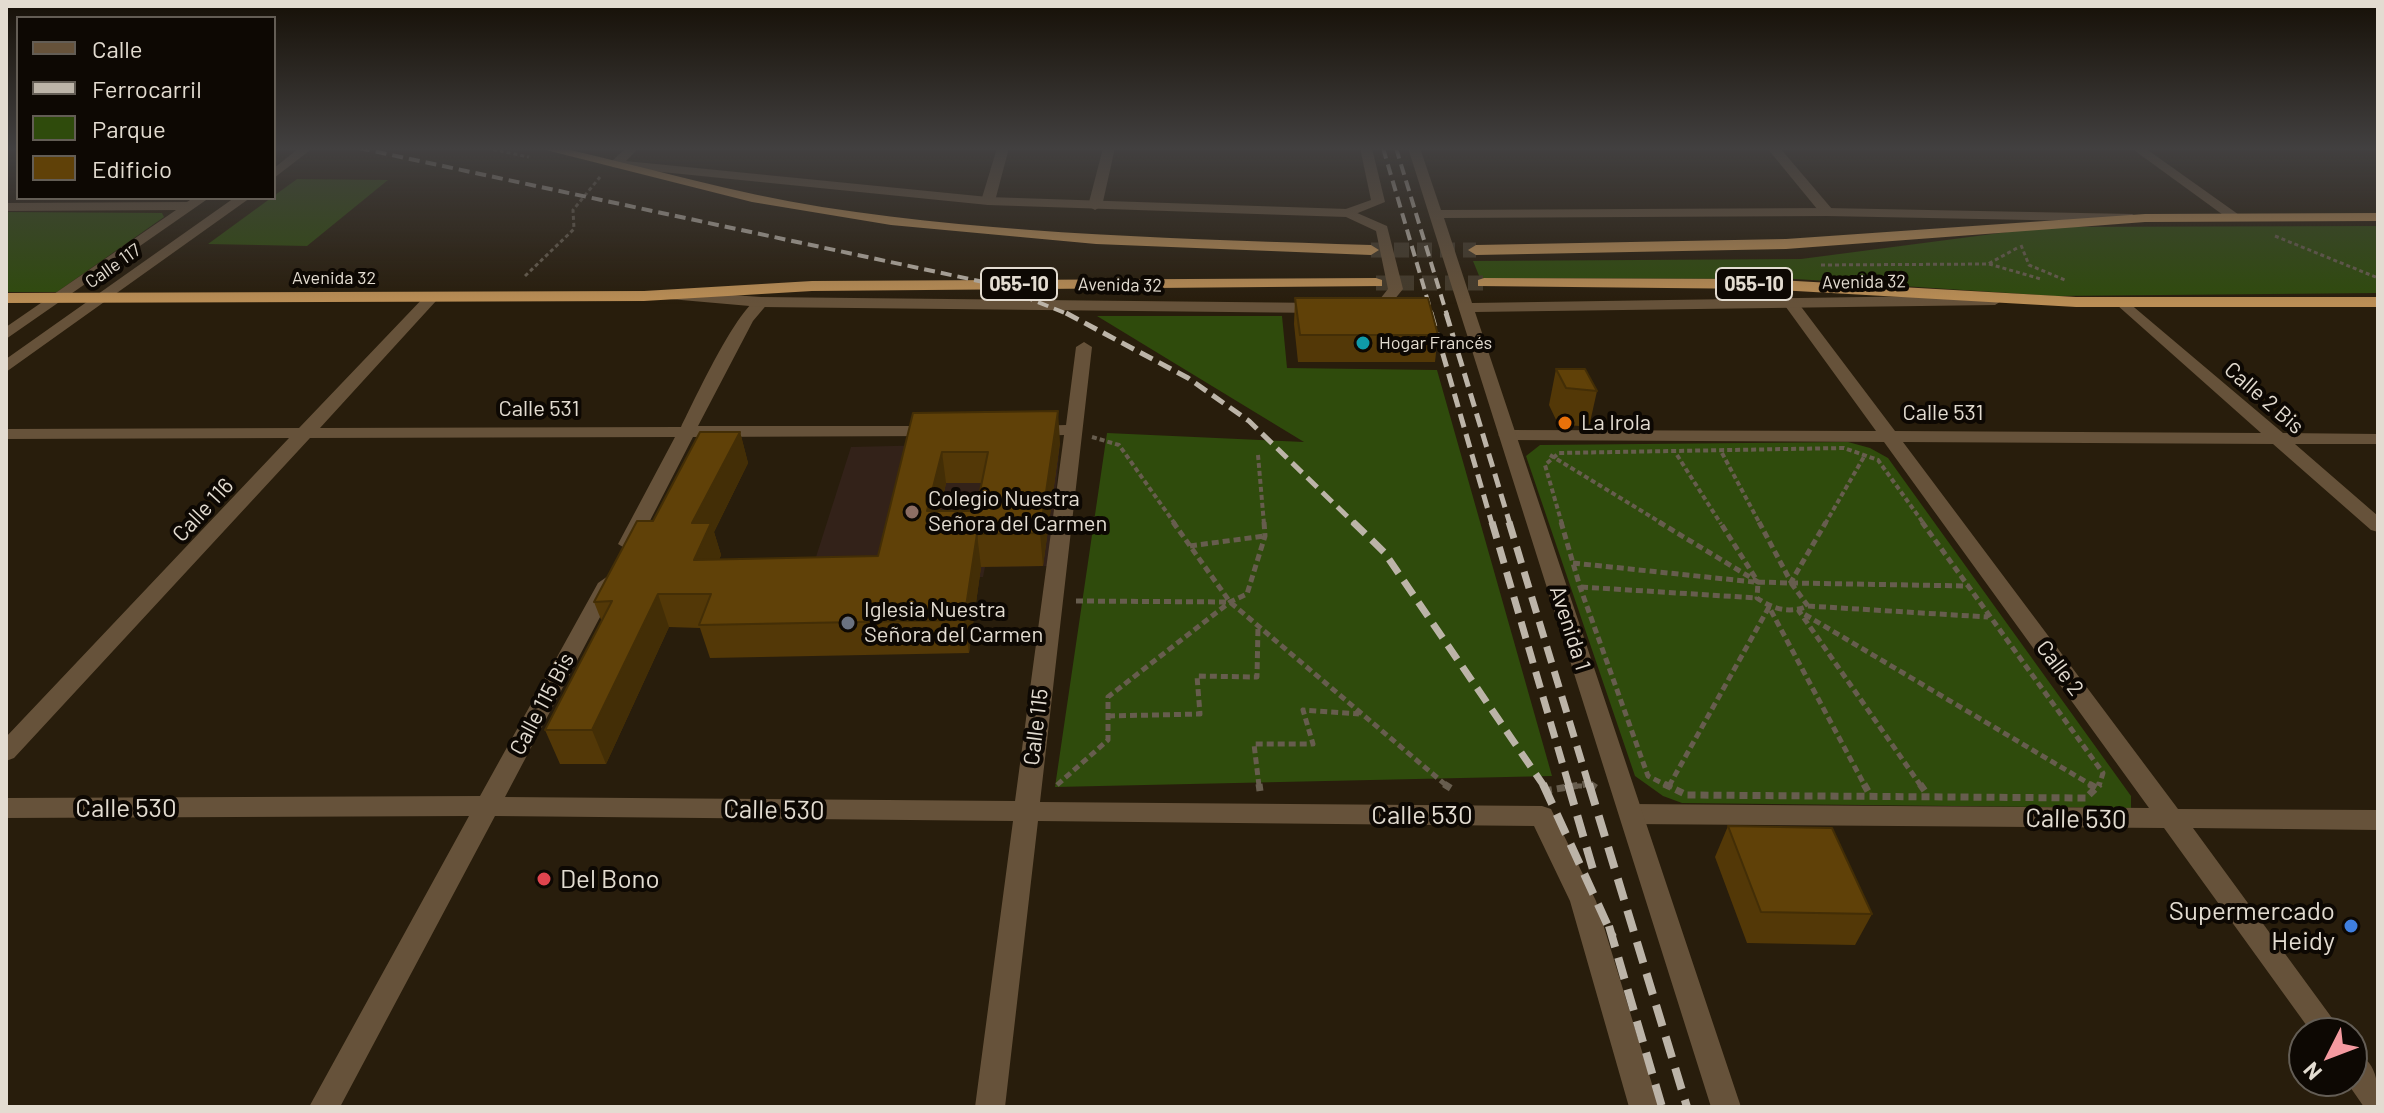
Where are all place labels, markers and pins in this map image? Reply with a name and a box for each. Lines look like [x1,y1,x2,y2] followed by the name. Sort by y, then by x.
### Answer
[1379,332,1492,354] place label: Hogar Francés
[1354,334,1372,352] marker: Hogar Francés
[1581,410,1651,436] place label: La Irola
[1556,414,1574,432] marker: La Irola
[928,486,1107,538] place label: Colegio Nuestra Señora del Carmen
[903,503,921,521] marker: Colegio Nuestra Señora del Carmen
[864,597,1043,648] place label: Iglesia Nuestra Señora del Carmen
[839,614,857,632] marker: Iglesia Nuestra Señora del Carmen
[560,863,660,895] place label: Del Bono
[535,870,553,888] marker: Del Bono
[2169,895,2335,956] place label: Supermercado Heidy
[2342,917,2360,935] marker: Supermercado Heidy

